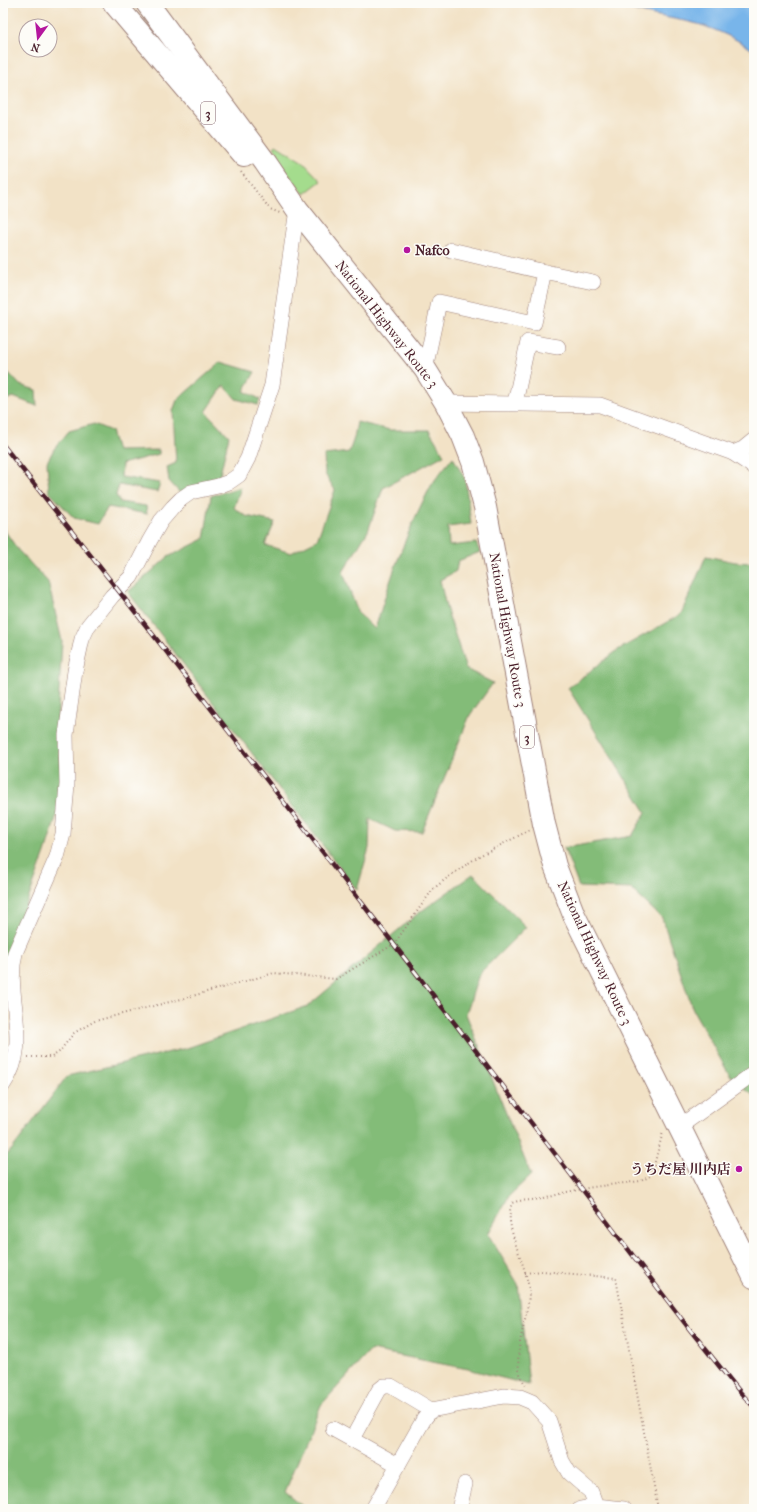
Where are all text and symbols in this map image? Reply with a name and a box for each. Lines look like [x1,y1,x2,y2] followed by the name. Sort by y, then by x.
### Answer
[18,18,58,58] north arrow
[29,40,41,55] text: N
[201,102,215,124] road number: 3
[415,242,450,259] place label: Nafco
[402,245,412,255] marker: Nafco
[332,257,442,391] street label: National Highway Route 3
[486,551,530,709] street label: National Highway Route 3
[520,726,534,748] road number: 3
[554,878,635,1028] street label: National Highway Route 3
[630,1161,731,1178] place label: うちだ屋 川内店
[734,1164,744,1174] marker: うちだ屋 川内店

